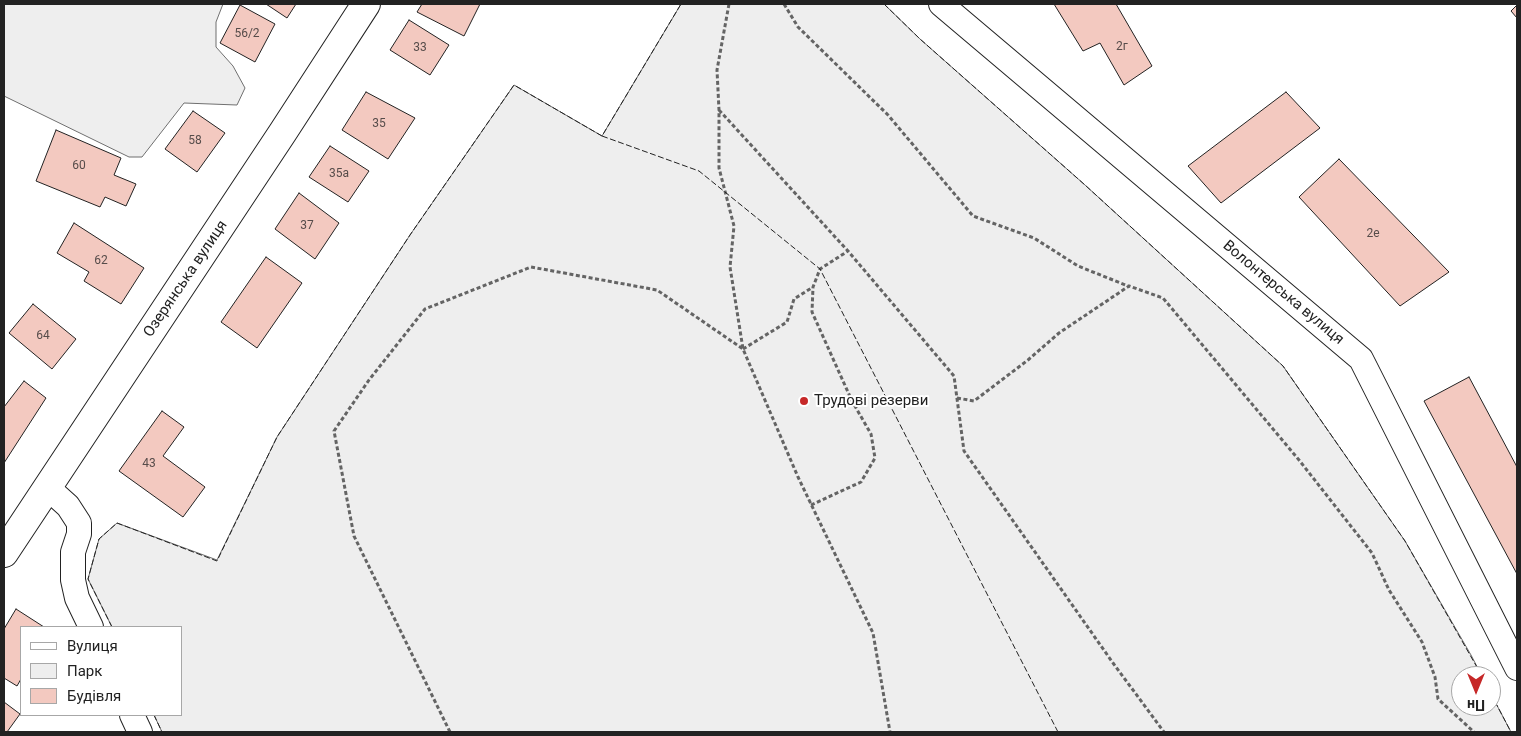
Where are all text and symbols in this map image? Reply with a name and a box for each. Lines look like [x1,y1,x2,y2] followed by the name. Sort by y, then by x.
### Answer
[234,27,260,41] house number: 56/2
[1116,40,1128,54] house number: 2г
[413,41,427,55] house number: 33
[372,117,386,131] house number: 35
[188,134,202,148] house number: 58
[72,159,86,173] house number: 60
[329,167,349,181] house number: 35а
[140,217,232,341] street label: Озерянська вулиця
[300,219,314,233] house number: 37
[1366,227,1380,241] house number: 2е
[1219,237,1347,349] street label: Волонтерська вулиця
[94,254,108,268] house number: 62
[36,329,50,343] house number: 64
[814,392,928,410] place label: Трудові резерви
[798,395,810,407] marker: Трудові резерви
[142,457,156,471] house number: 43
[20,626,182,716] legend
[67,637,118,655] text: Вулиця
[67,662,102,680] text: Парк
[1451,666,1501,716] north arrow
[67,687,121,705] text: Будівля
[1467,697,1485,713] text: Пн

